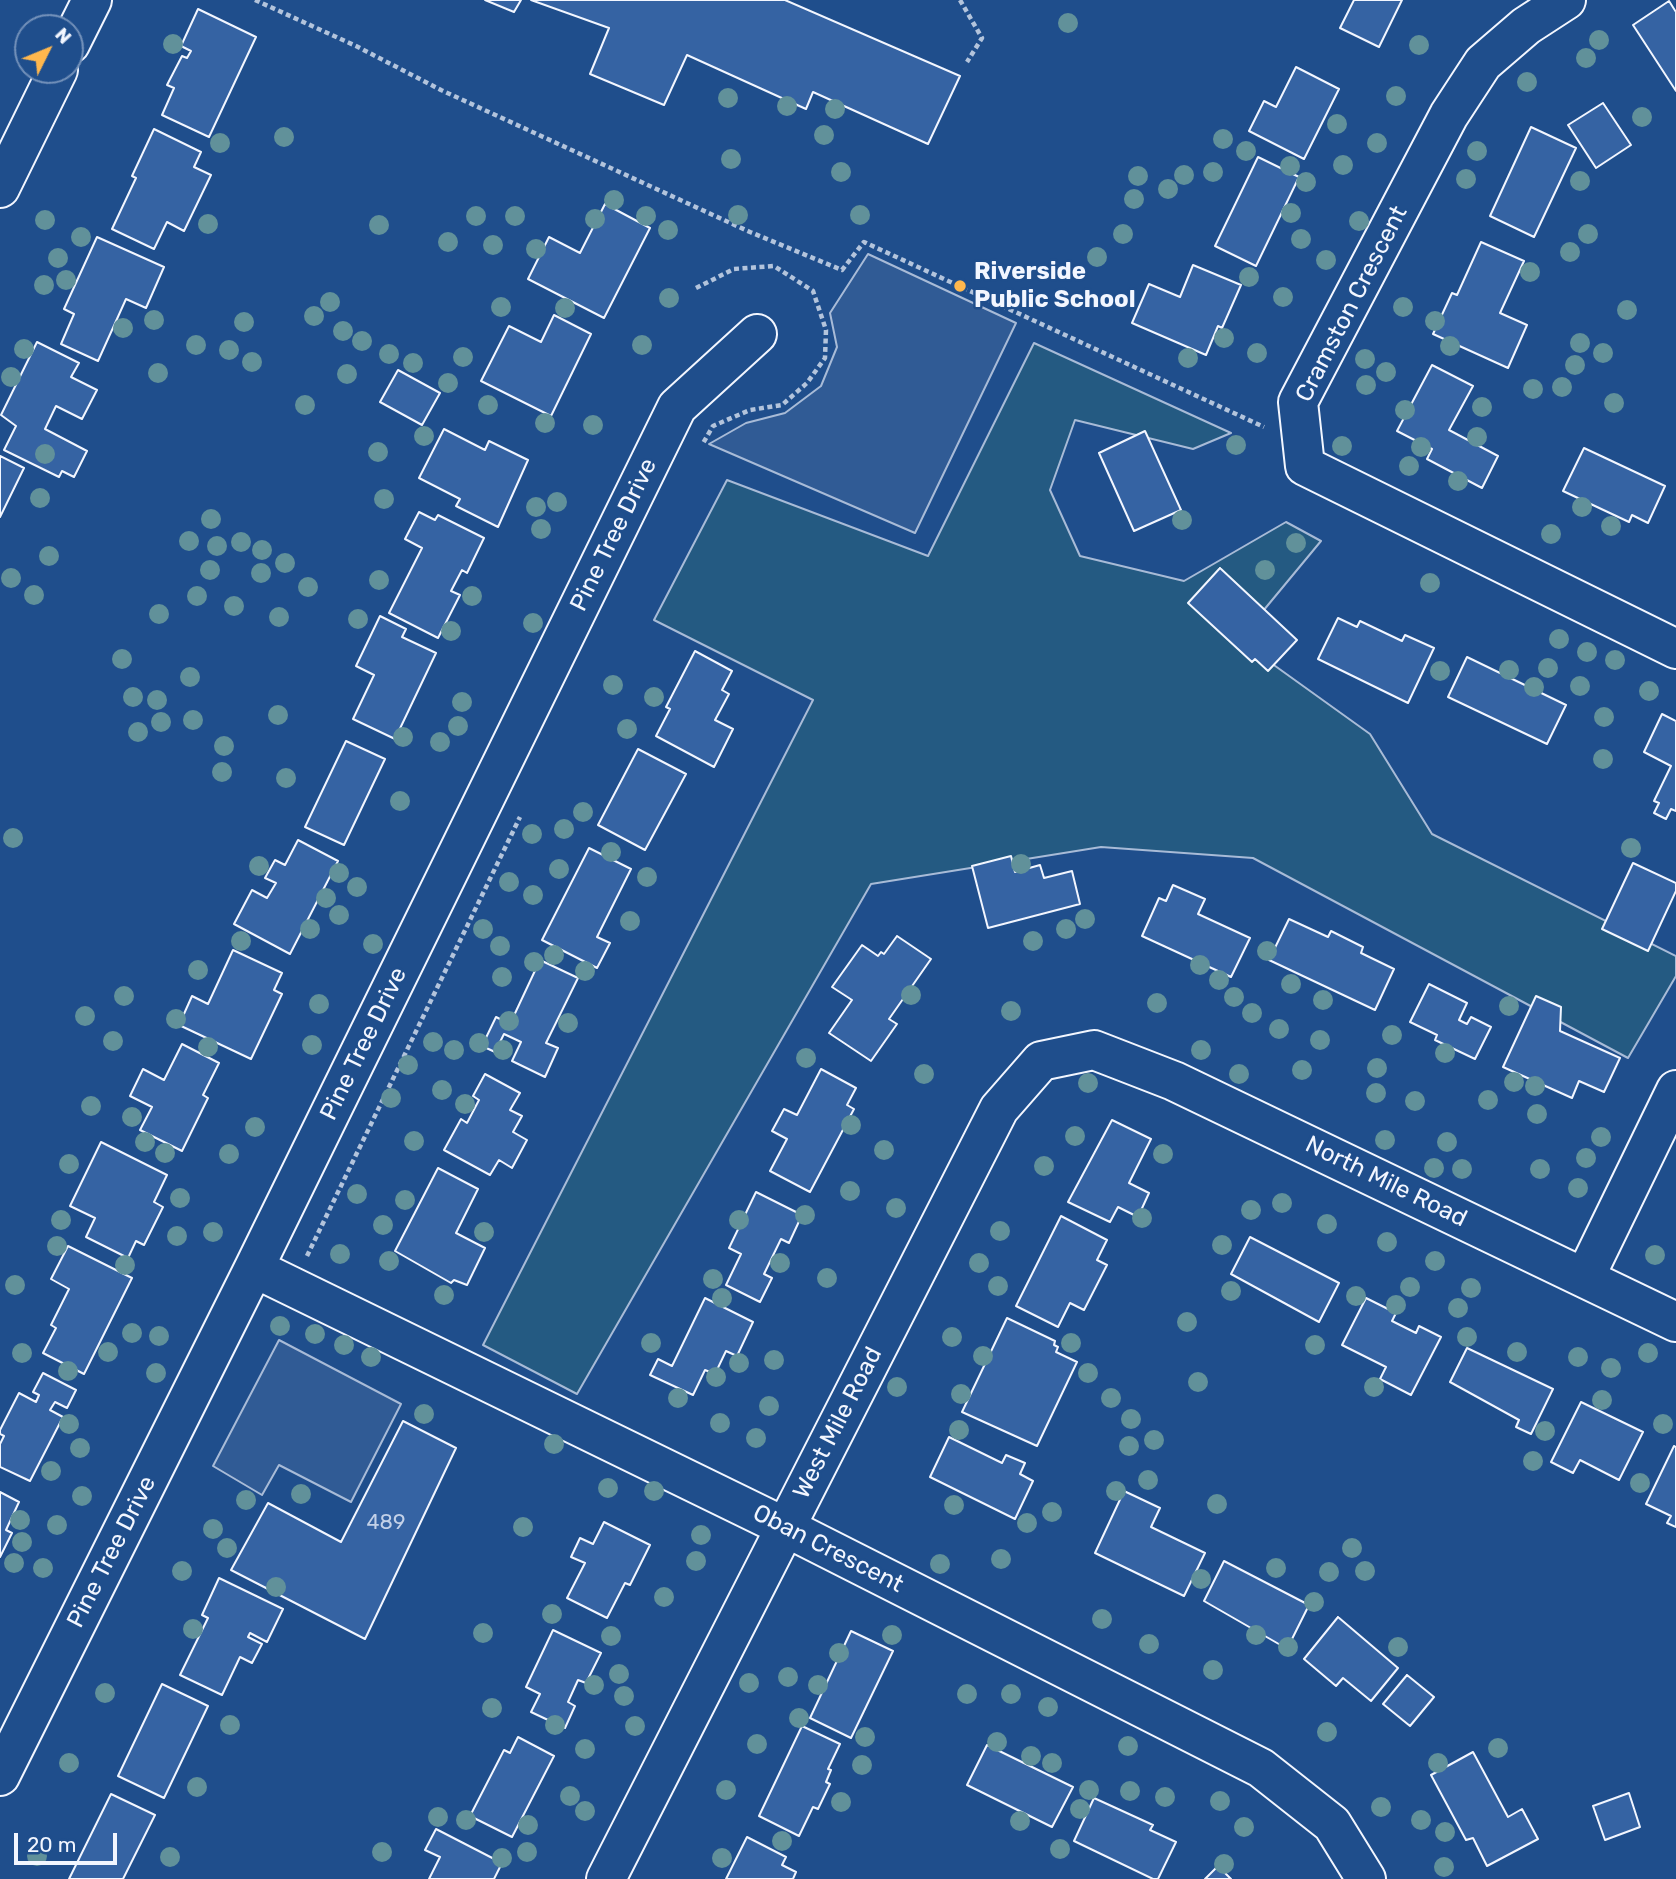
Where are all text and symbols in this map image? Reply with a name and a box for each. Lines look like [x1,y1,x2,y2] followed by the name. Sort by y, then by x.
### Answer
[14,14,84,84] north arrow
[50,23,76,49] text: N
[1290,201,1414,407] street label: Cramston Crescent
[974,258,1136,314] place label: Riverside Public School
[952,278,968,294] marker: Riverside Public School
[565,454,663,616] street label: Pine Tree Drive
[315,963,413,1125] street label: Pine Tree Drive
[1300,1130,1472,1234] street label: North Mile Road
[787,1342,889,1504] street label: West Mile Road
[61,1471,163,1633] street label: Pine Tree Drive
[748,1499,908,1599] street label: Oban Crescent
[367,1510,405,1536] house number: 489
[18,1820,121,1864] scale bar
[27,1832,76,1857] text: 20 m

